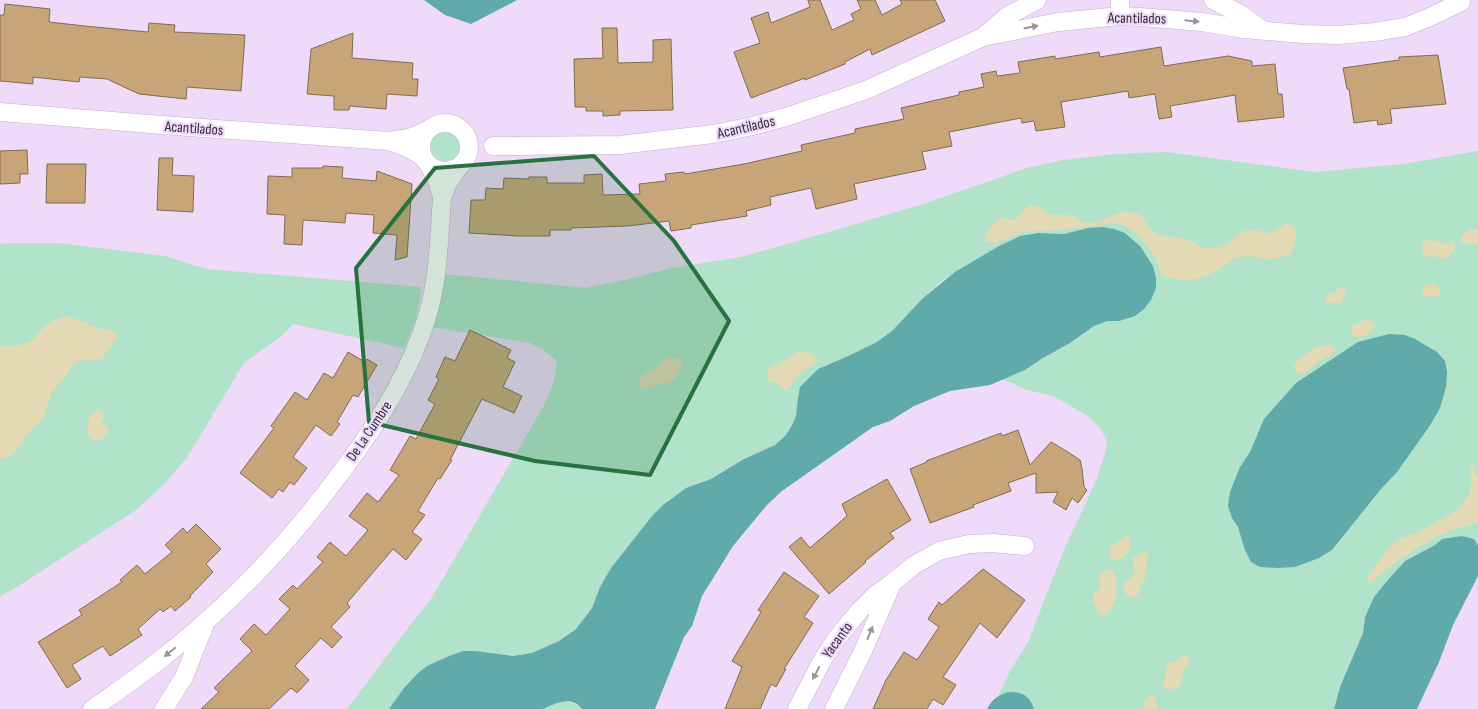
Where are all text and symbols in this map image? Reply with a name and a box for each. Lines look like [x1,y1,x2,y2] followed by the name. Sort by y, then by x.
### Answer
[1107,8,1166,29] street label: Acantilados
[1185,17,1201,25] one-way arrow
[1023,23,1039,31] one-way arrow
[714,112,777,144] street label: Acantilados
[163,117,224,140] street label: Acantilados
[342,397,397,465] street label: De La Cumbre
[818,618,857,662] street label: Yacanto
[867,626,875,641] one-way arrow
[164,646,177,657] one-way arrow
[812,665,820,680] one-way arrow

